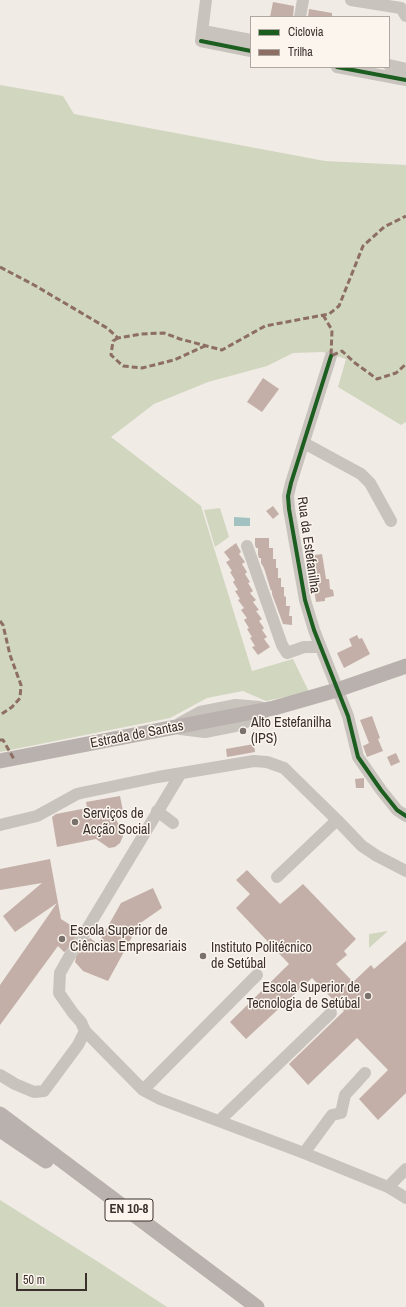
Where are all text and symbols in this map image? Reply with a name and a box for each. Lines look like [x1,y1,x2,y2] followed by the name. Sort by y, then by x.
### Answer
[250,16,390,68] legend
[288,24,324,40] text: Ciclovia
[288,44,313,60] text: Trilha
[293,495,323,595] street label: Rua da Estefanilha
[251,715,331,748] place label: Alto Estefanilha (IPS)
[89,718,185,752] street label: Estrada de Santas
[238,726,248,736] marker: Alto Estefanilha (IPS)
[83,806,150,838] place label: Serviços de Acção Social
[70,817,80,827] marker: Serviços de Acção Social
[70,923,187,956] place label: Escola Superior de Ciências Empresariais
[57,934,67,944] marker: Escola Superior de Ciências Empresariais
[211,940,312,972] place label: Instituto Politécnico de Setúbal
[198,951,208,961] marker: Instituto Politécnico de Setúbal
[246,980,360,1012] place label: Escola Superior de Tecnologia de Setúbal
[363,991,373,1001] marker: Escola Superior de Tecnologia de Setúbal
[105,1199,153,1221] road number: EN 10-8
[18,1265,89,1291] scale bar
[23,1272,45,1288] text: 50 m

